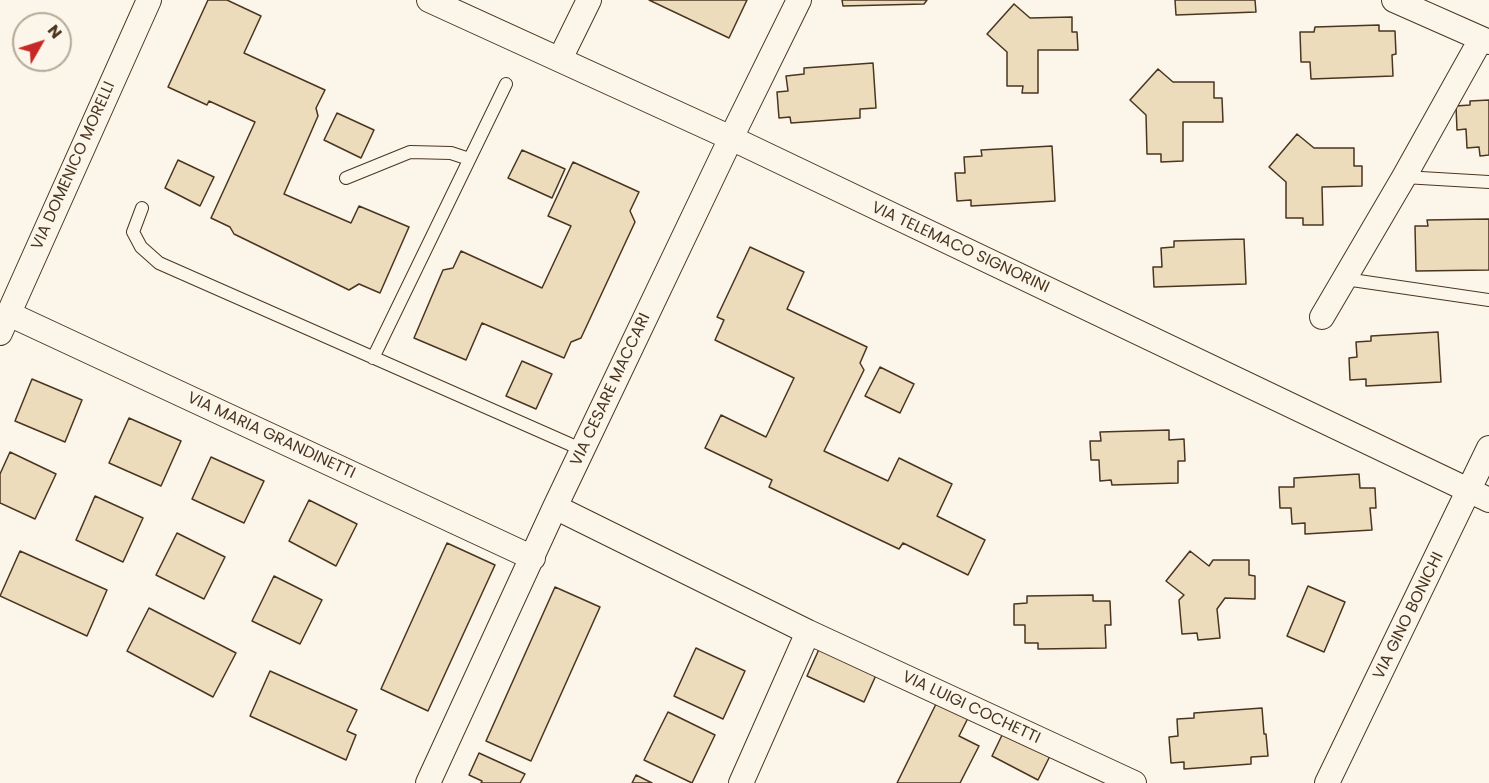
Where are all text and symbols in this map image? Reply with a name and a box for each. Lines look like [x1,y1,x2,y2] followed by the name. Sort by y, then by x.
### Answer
[12,12,72,72] north arrow
[42,20,68,44] text: N
[28,79,120,253] street label: VIA DOMENICO MORELLI
[868,198,1052,298] street label: VIA TELEMACO SIGNORINI
[567,311,655,469] street label: VIA CESARE MACCARI
[184,389,358,483] street label: VIA MARIA GRANDINETTI
[1370,549,1448,683] street label: VIA GINO BONICHI
[899,668,1043,748] street label: VIA LUIGI COCHETTI

